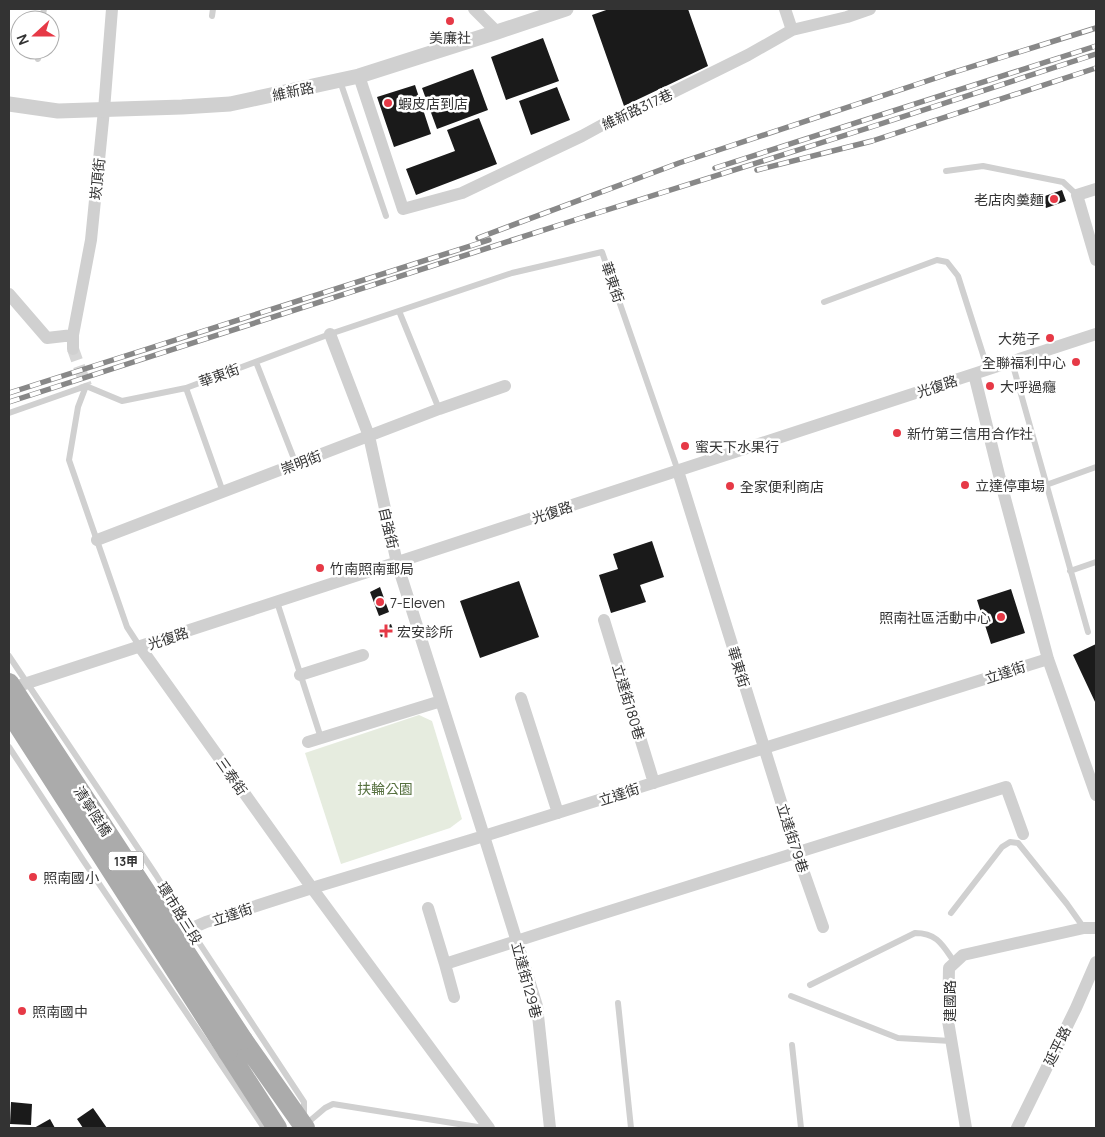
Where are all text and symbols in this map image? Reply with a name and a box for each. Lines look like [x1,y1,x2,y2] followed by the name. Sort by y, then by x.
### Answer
[10,10,60,60] north arrow
[444,15,456,27] marker: 美廉社
[429,28,471,47] place label: 美廉社
[12,32,33,48] text: N
[270,77,316,105] street label: 維新路
[598,84,676,134] street label: 維新路317巷
[398,94,468,113] place label: 蝦皮店到店
[382,97,394,109] marker: 蝦皮店到店
[85,157,109,201] street label: 崁頂街
[974,190,1044,209] place label: 老店肉羮麵
[1048,193,1060,205] marker: 老店肉羮麵
[597,259,629,305] street label: 華東街
[998,329,1040,348] place label: 大苑子
[1044,332,1056,344] marker: 大苑子
[982,353,1066,372] place label: 全聯福利中心
[1070,356,1082,368] marker: 全聯福利中心
[196,359,242,391] street label: 華東街
[914,370,960,402] street label: 光復路
[1000,377,1056,396] place label: 大呼過癮
[984,380,996,392] marker: 大呼過癮
[907,424,1033,443] place label: 新竹第三信用合作社
[891,427,903,439] marker: 新竹第三信用合作社
[695,437,779,456] place label: 蜜天下水果行
[679,440,691,452] marker: 蜜天下水果行
[278,446,324,478] street label: 崇明街
[975,476,1045,495] place label: 立達停車場
[740,477,824,496] place label: 全家便利商店
[959,479,971,491] marker: 立達停車場
[724,480,736,492] marker: 全家便利商店
[529,496,575,528] street label: 光復路
[375,505,403,551] street label: 自強街
[330,559,414,578] place label: 竹南照南郵局
[314,562,326,574] marker: 竹南照南郵局
[390,593,445,612] place label: 7-Eleven
[374,596,386,608] marker: 7-Eleven
[879,608,991,627] place label: 照南社區活動中心
[995,611,1007,623] marker: 照南社區活動中心
[145,622,191,654] street label: 光復路
[397,622,453,641] place label: 宏安診所
[379,624,393,638] marker: 宏安診所
[724,644,754,690] street label: 華東街
[982,656,1028,688] street label: 立達街
[608,662,650,742] street label: 立達街180巷
[212,753,252,799] street label: 三泰街
[596,778,642,810] street label: 立達街
[357,779,413,798] park label: 扶輪公園
[70,782,116,840] street label: 清寧陸橋
[773,801,813,875] street label: 立達街79巷
[108,851,144,870] road number: 13甲
[43,868,99,887] place label: 照南國小
[27,871,39,883] marker: 照南國小
[153,878,207,948] street label: 環市路三段
[209,898,255,930] street label: 立達街
[508,940,546,1020] street label: 立達街129巷
[940,980,959,1022] street label: 建國路
[32,1002,88,1021] place label: 照南國中
[16,1005,28,1017] marker: 照南國中
[1039,1023,1075,1069] street label: 延平路

